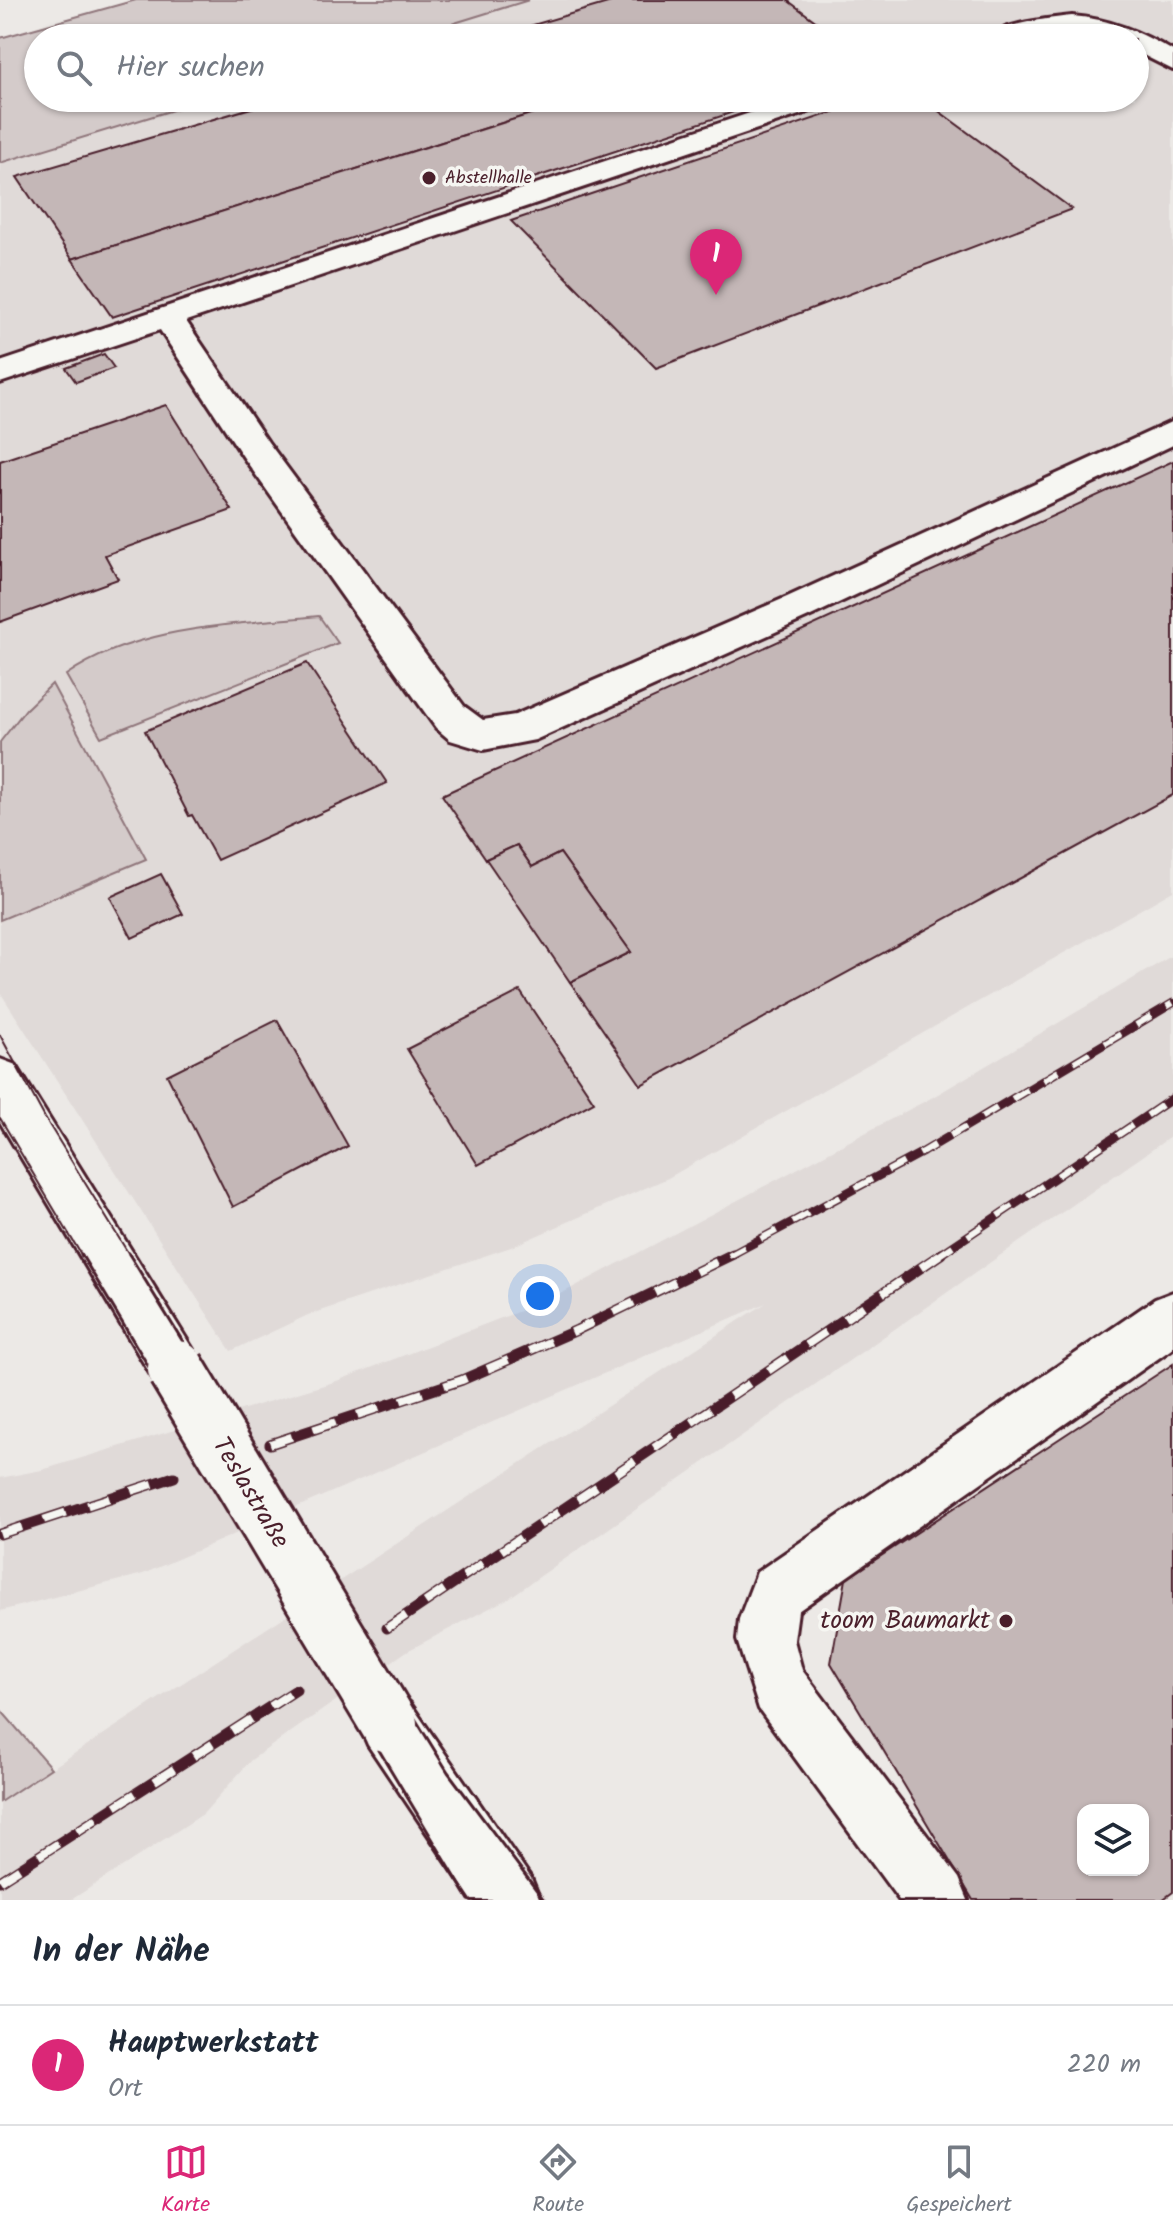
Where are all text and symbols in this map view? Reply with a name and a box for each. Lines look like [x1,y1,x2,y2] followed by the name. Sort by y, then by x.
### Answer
[24,24,1149,112] search box
[116,44,265,92] text: Hier suchen
[52,46,96,90] icon: search
[445,164,532,193] place label: Abstellhalle
[420,169,438,187] marker: Abstellhalle
[690,229,742,295] pin: 1
[520,1276,560,1316] your location
[200,1429,300,1557] street label: Teslastraße
[820,1600,991,1642] place label: toom Baumarkt
[997,1612,1015,1630] marker: toom Baumarkt
[1077,1804,1149,1876] map controls
[1077,1804,1149,1876] button: layers
[32,1925,210,1979] text: In der Nähe
[108,2020,319,2068] text: Hauptwerkstatt
[54,2044,62,2086] text: 1
[1067,2044,1141,2086] text: 220 m
[108,2068,143,2110] text: Ort
[161,2140,210,2223] tab: Karte
[532,2140,584,2223] tab: Route
[906,2140,1012,2223] tab: Gespeichert

